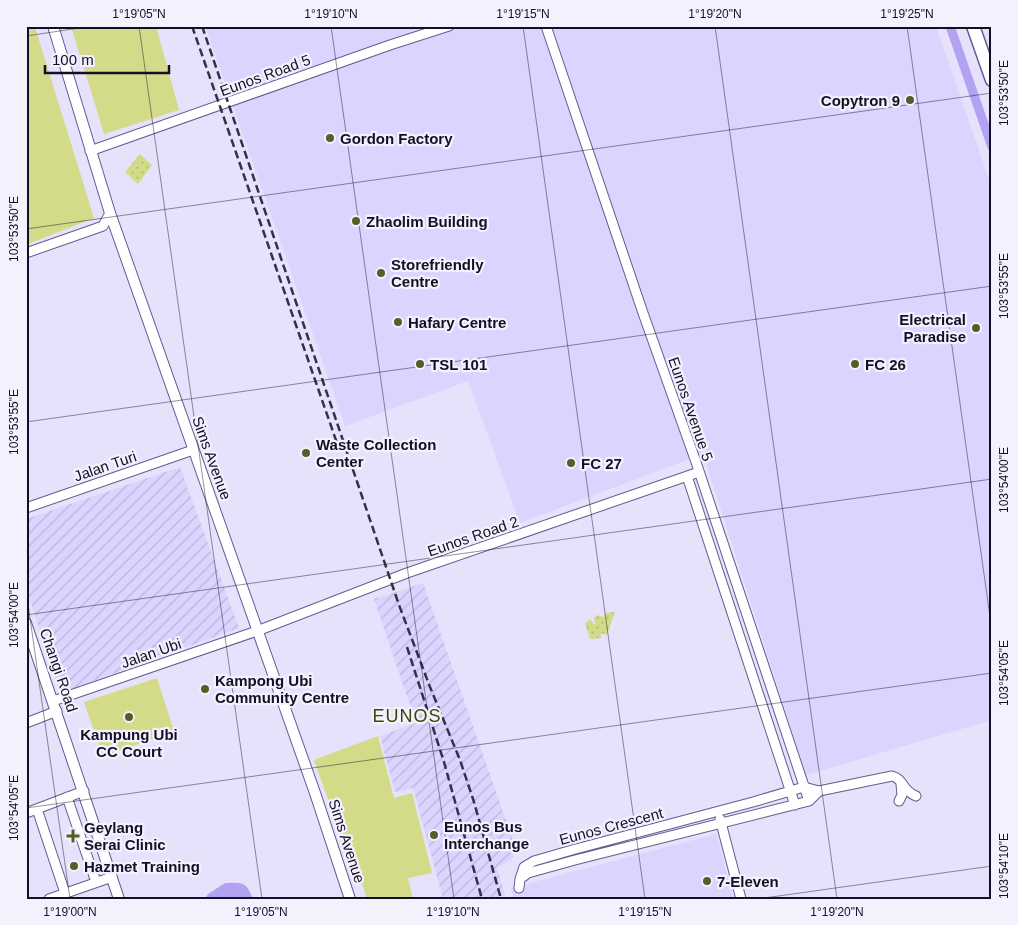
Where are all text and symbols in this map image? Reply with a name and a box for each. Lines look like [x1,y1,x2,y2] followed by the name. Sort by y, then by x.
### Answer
[112,7,166,21] text: 1°19'05"N
[304,7,358,21] text: 1°19'10"N
[496,7,550,21] text: 1°19'15"N
[688,7,742,21] text: 1°19'20"N
[880,7,934,21] text: 1°19'25"N
[45,42,169,74] scale bar
[52,51,94,68] text: 100 m
[217,51,313,99] street label: Eunos Road 5
[997,60,1011,126] text: 103°53'50"E
[821,92,900,109] place label: Copytron 9
[904,94,916,106] marker: Copytron 9
[340,130,453,147] place label: Gordon Factory
[324,132,336,144] marker: Gordon Factory
[7,196,21,262] text: 103°53'50"E
[366,213,488,230] place label: Zhaolim Building
[350,215,362,227] marker: Zhaolim Building
[997,253,1011,319] text: 103°53'55"E
[391,256,484,290] place label: Storefriendly Centre
[375,267,387,279] marker: Storefriendly Centre
[899,311,966,345] place label: Electrical Paradise
[408,314,506,331] place label: Hafary Centre
[392,316,404,328] marker: Hafary Centre
[970,322,982,334] marker: Electrical Paradise
[665,355,717,463] street label: Eunos Avenue 5
[430,356,487,373] place label: TSL 101
[865,356,906,373] place label: FC 26
[414,358,426,370] marker: TSL 101
[849,358,861,370] marker: FC 26
[7,389,21,455] text: 103°53'55"E
[189,414,235,502] street label: Sims Avenue
[316,436,436,470] place label: Waste Collection Center
[71,447,139,485] street label: Jalan Turi
[300,447,312,459] marker: Waste Collection Center
[997,447,1011,513] text: 103°54'00"E
[581,455,622,472] place label: FC 27
[565,457,577,469] marker: FC 27
[425,512,521,560] street label: Eunos Road 2
[7,582,21,648] text: 103°54'00"E
[37,626,81,714] street label: Changi Road
[119,635,183,671] street label: Jalan Ubi
[997,640,1011,706] text: 103°54'05"E
[215,672,349,706] place label: Kampong Ubi Community Centre
[199,683,211,695] marker: Kampong Ubi Community Centre
[372,706,442,726] district label: EUNOS
[123,711,135,723] marker: Kampung Ubi CC Court
[80,726,178,760] place label: Kampung Ubi CC Court
[7,775,21,841] text: 103°54'05"E
[325,797,369,885] street label: Sims Avenue
[557,804,666,848] street label: Eunos Crescent
[444,818,529,852] place label: Eunos Bus Interchange
[84,819,166,853] place label: Geylang Serai Clinic
[66,829,80,843] marker: Geylang Serai Clinic
[428,829,440,841] marker: Eunos Bus Interchange
[997,833,1011,899] text: 103°54'10"E
[84,858,200,875] place label: Hazmet Training
[68,860,80,872] marker: Hazmet Training
[717,873,779,890] place label: 7-Eleven
[701,875,713,887] marker: 7-Eleven
[43,905,97,919] text: 1°19'00"N
[234,905,288,919] text: 1°19'05"N
[426,905,480,919] text: 1°19'10"N
[618,905,672,919] text: 1°19'15"N
[810,905,864,919] text: 1°19'20"N

